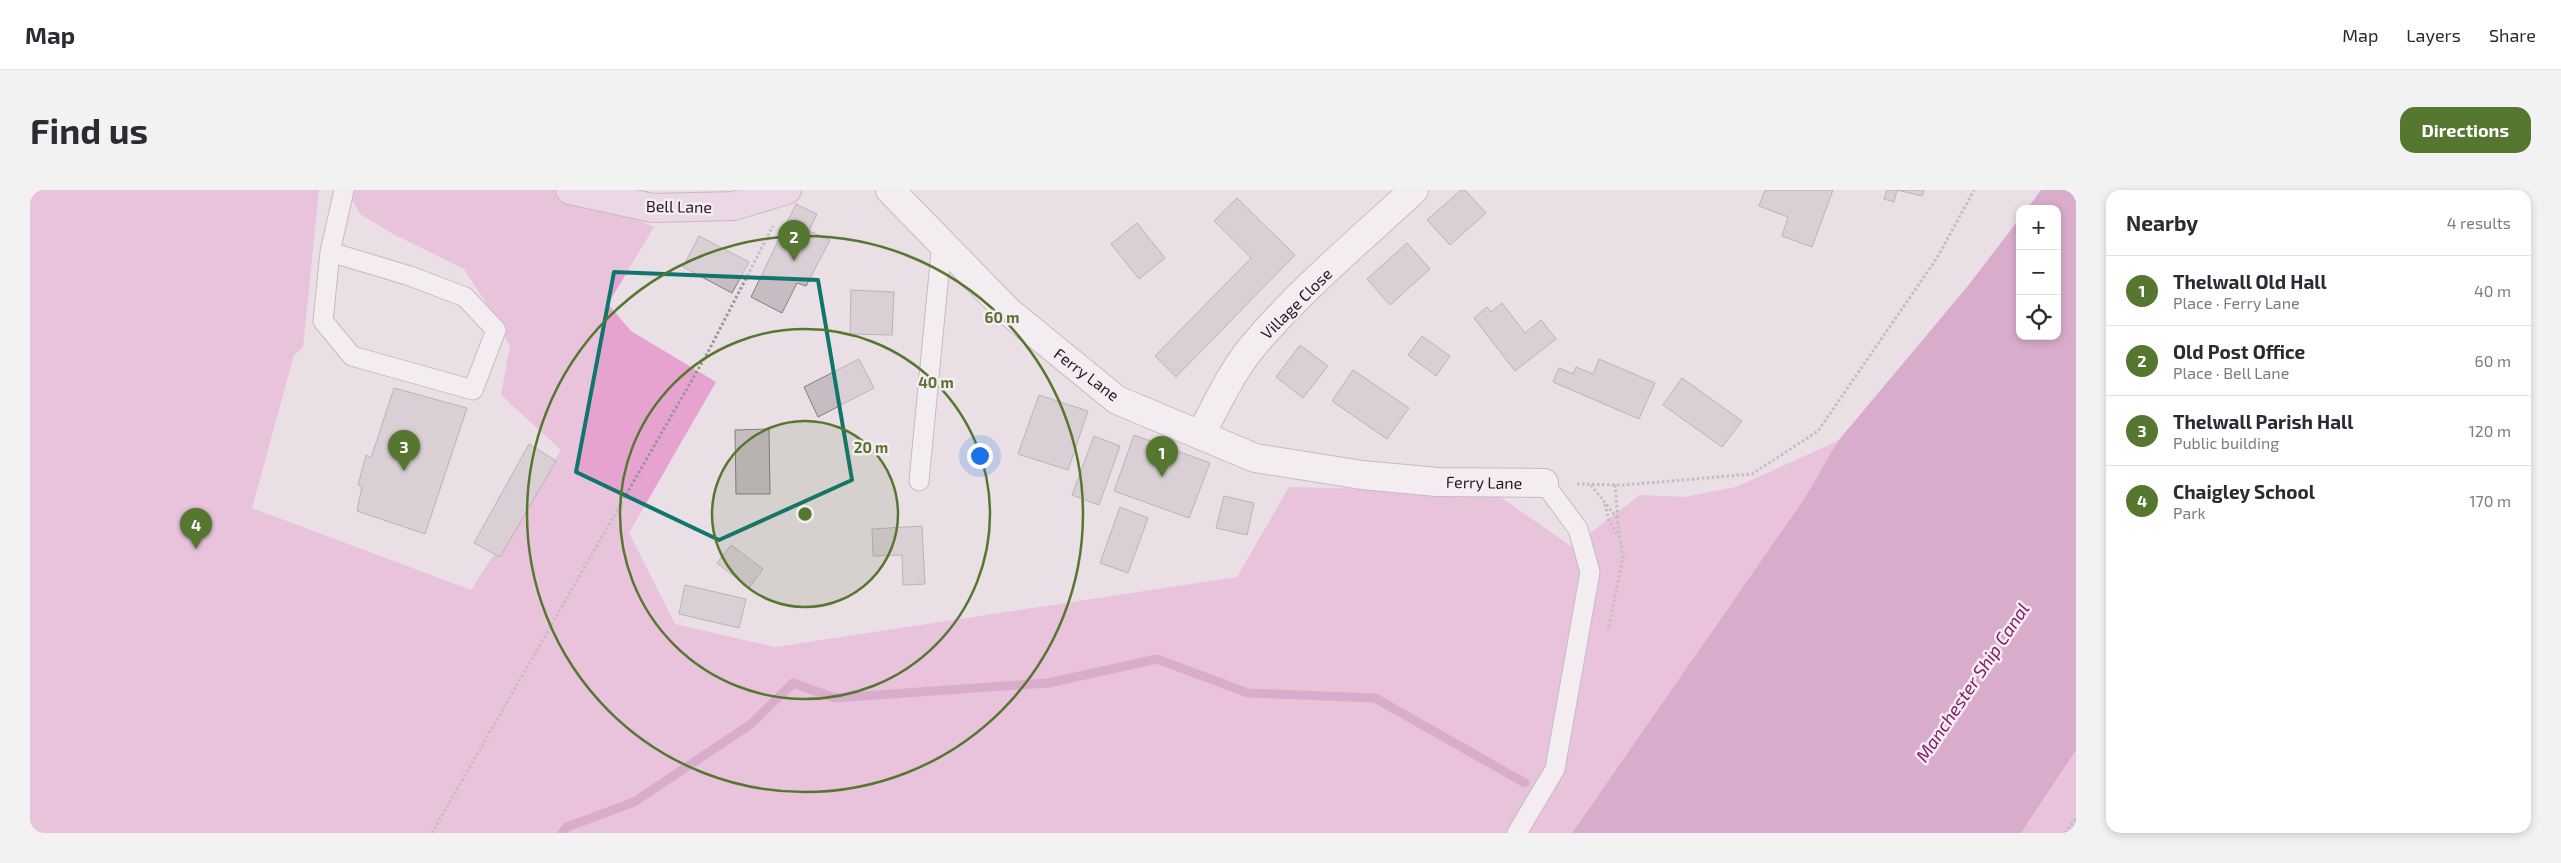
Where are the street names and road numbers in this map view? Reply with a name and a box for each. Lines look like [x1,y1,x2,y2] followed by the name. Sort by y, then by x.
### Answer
[646,196,712,216] street label: Bell Lane
[1257,264,1335,342] street label: Village Close
[1051,343,1123,405] street label: Ferry Lane
[1446,472,1522,492] street label: Ferry Lane

